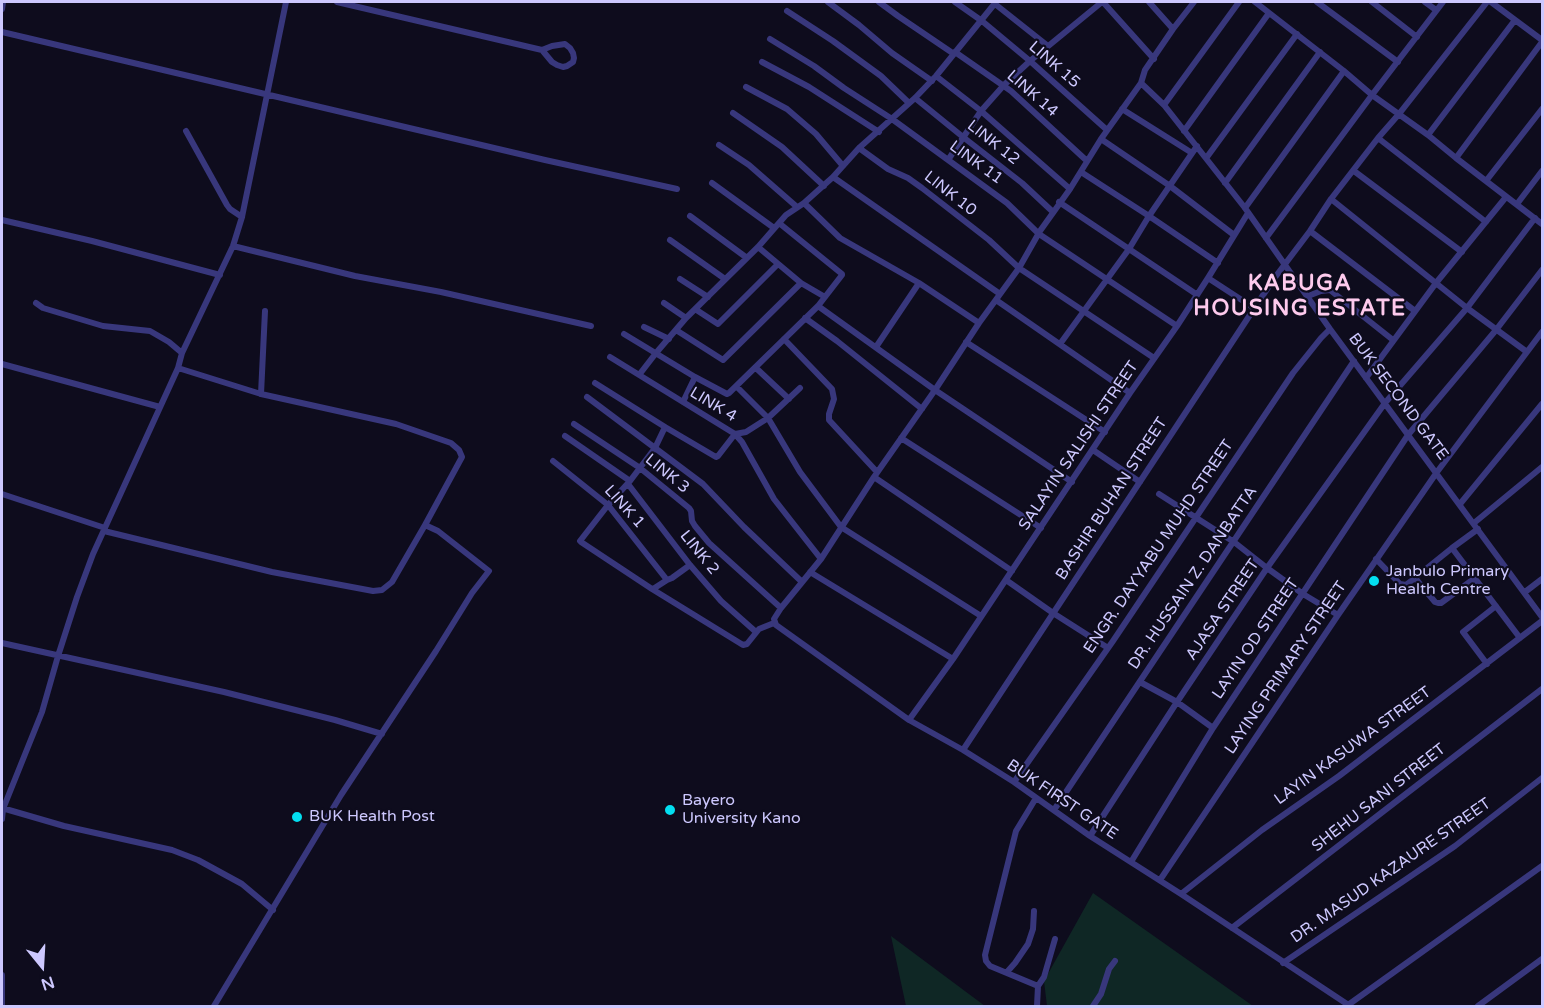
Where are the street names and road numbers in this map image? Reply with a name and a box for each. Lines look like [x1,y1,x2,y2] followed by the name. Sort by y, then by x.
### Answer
[1024,38,1084,92] street label: LINK 15
[1002,67,1062,121] street label: LINK 14
[963,116,1023,170] street label: LINK 12
[945,137,1007,189] street label: LINK 11
[920,167,980,221] street label: LINK 10
[1344,330,1452,464] street label: BUK SECOND GATE
[1015,358,1143,534] street label: SALAYIN SALISHI STREET
[686,383,740,427] street label: LINK 4
[1052,414,1172,584] street label: BASHIR BUHAN STREET
[1080,436,1238,658] street label: ENGR. DAYYABU MUHD STREET
[641,450,693,498] street label: LINK 3
[600,481,648,533] street label: LINK 1
[1124,483,1262,673] street label: DR. HUSSAIN Z. DANBATTA
[675,527,723,579] street label: LINK 2
[1182,556,1264,664] street label: AJASA STREET
[1209,575,1303,703] street label: LAYIN OD STREET
[1221,578,1351,758] street label: LAYING PRIMARY STREET
[1271,683,1435,809] street label: LAYIN KASUWA STREET
[1308,740,1450,856] street label: SHEHU SANI STREET
[1003,756,1121,844] street label: BUK FIRST GATE
[1287,794,1495,948] street label: DR. MASUD KAZAURE STREET

